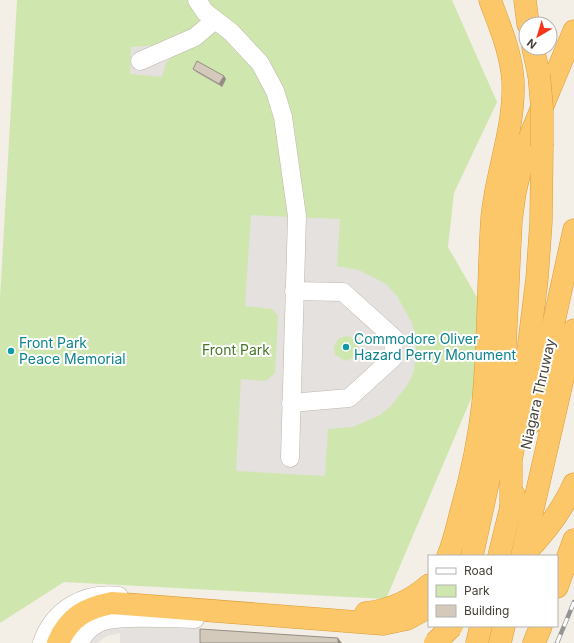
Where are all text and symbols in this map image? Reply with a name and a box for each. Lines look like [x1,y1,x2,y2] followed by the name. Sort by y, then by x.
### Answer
[518,16,558,56] north arrow
[524,36,539,52] text: N
[354,330,517,363] place label: Commodore Oliver Hazard Perry Monument
[19,334,126,367] place label: Front Park Peace Memorial
[517,337,559,451] street label: Niagara Thruway
[202,341,270,358] park label: Front Park
[341,342,351,352] marker: Commodore Oliver Hazard Perry Monument
[6,346,16,356] marker: Front Park Peace Memorial
[428,555,558,627] legend
[464,563,493,578] text: Road
[464,583,490,598] text: Park
[464,603,509,618] text: Building

